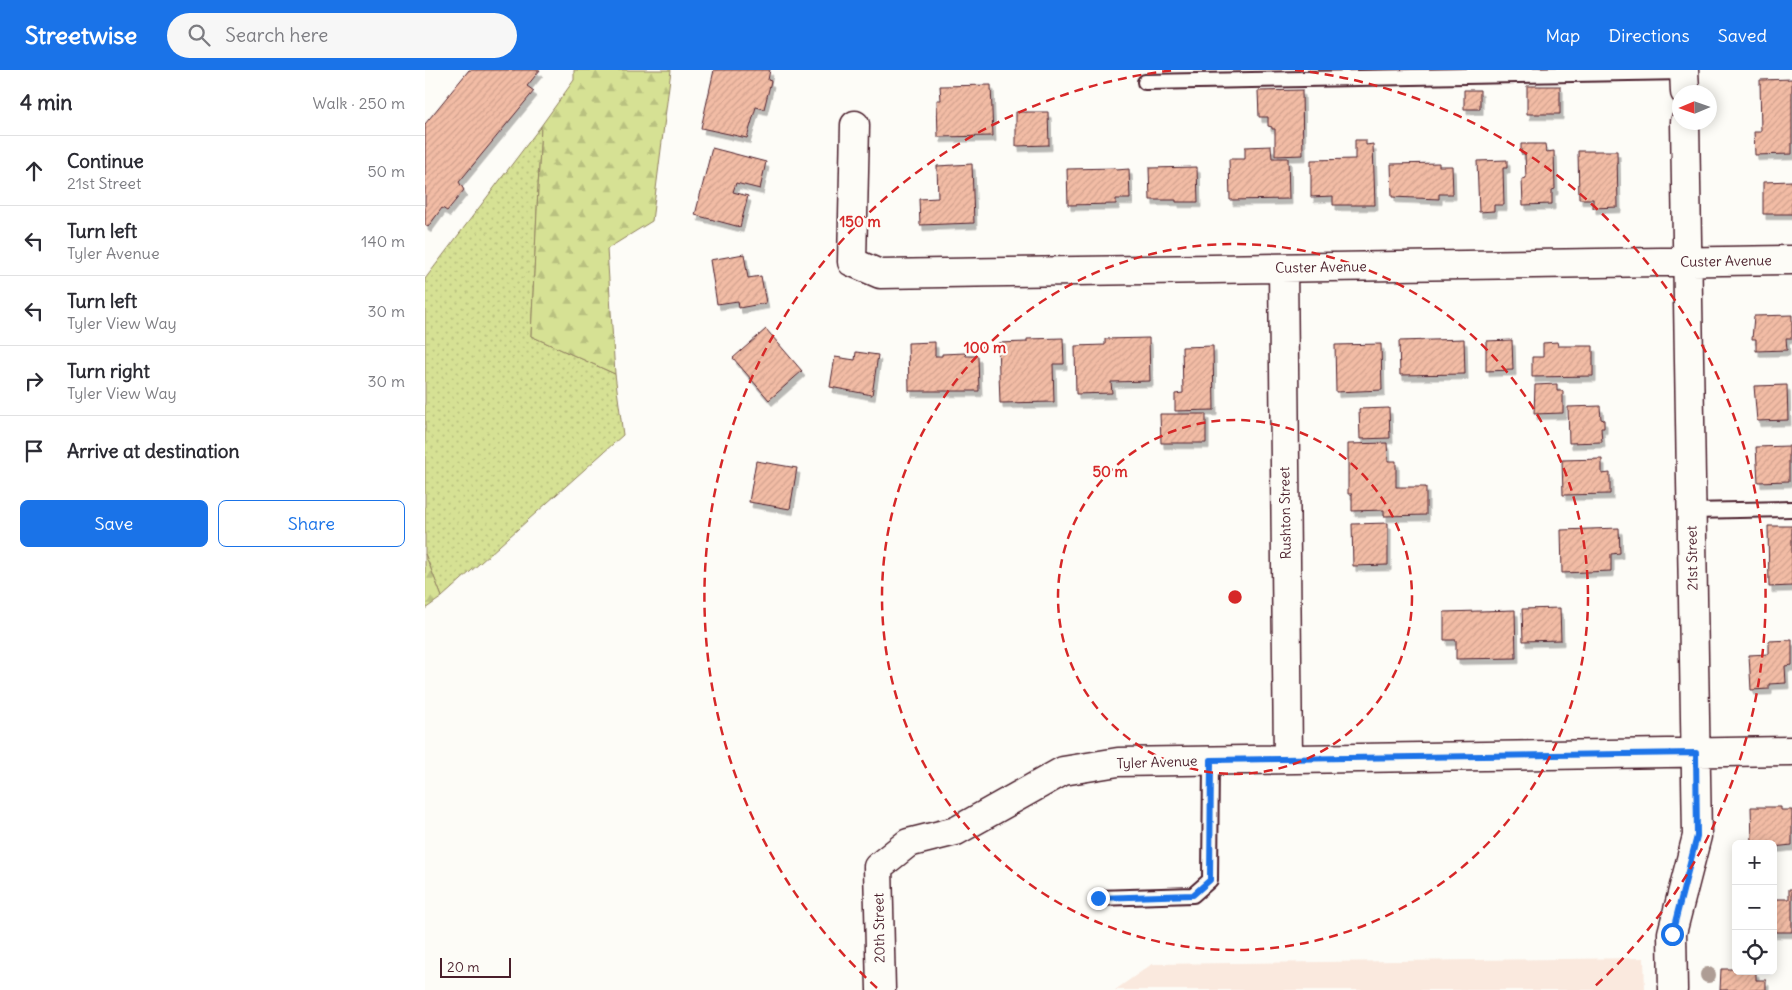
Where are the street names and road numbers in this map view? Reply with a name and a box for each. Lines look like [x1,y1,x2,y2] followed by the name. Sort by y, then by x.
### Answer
[1680,251,1772,271] street label: Custer Avenue
[1275,257,1367,277] street label: Custer Avenue
[1275,466,1295,560] street label: Rushton Street
[1682,525,1702,591] street label: 21st Street
[1116,752,1198,772] street label: Tyler Avenue
[869,892,889,963] street label: 20th Street

